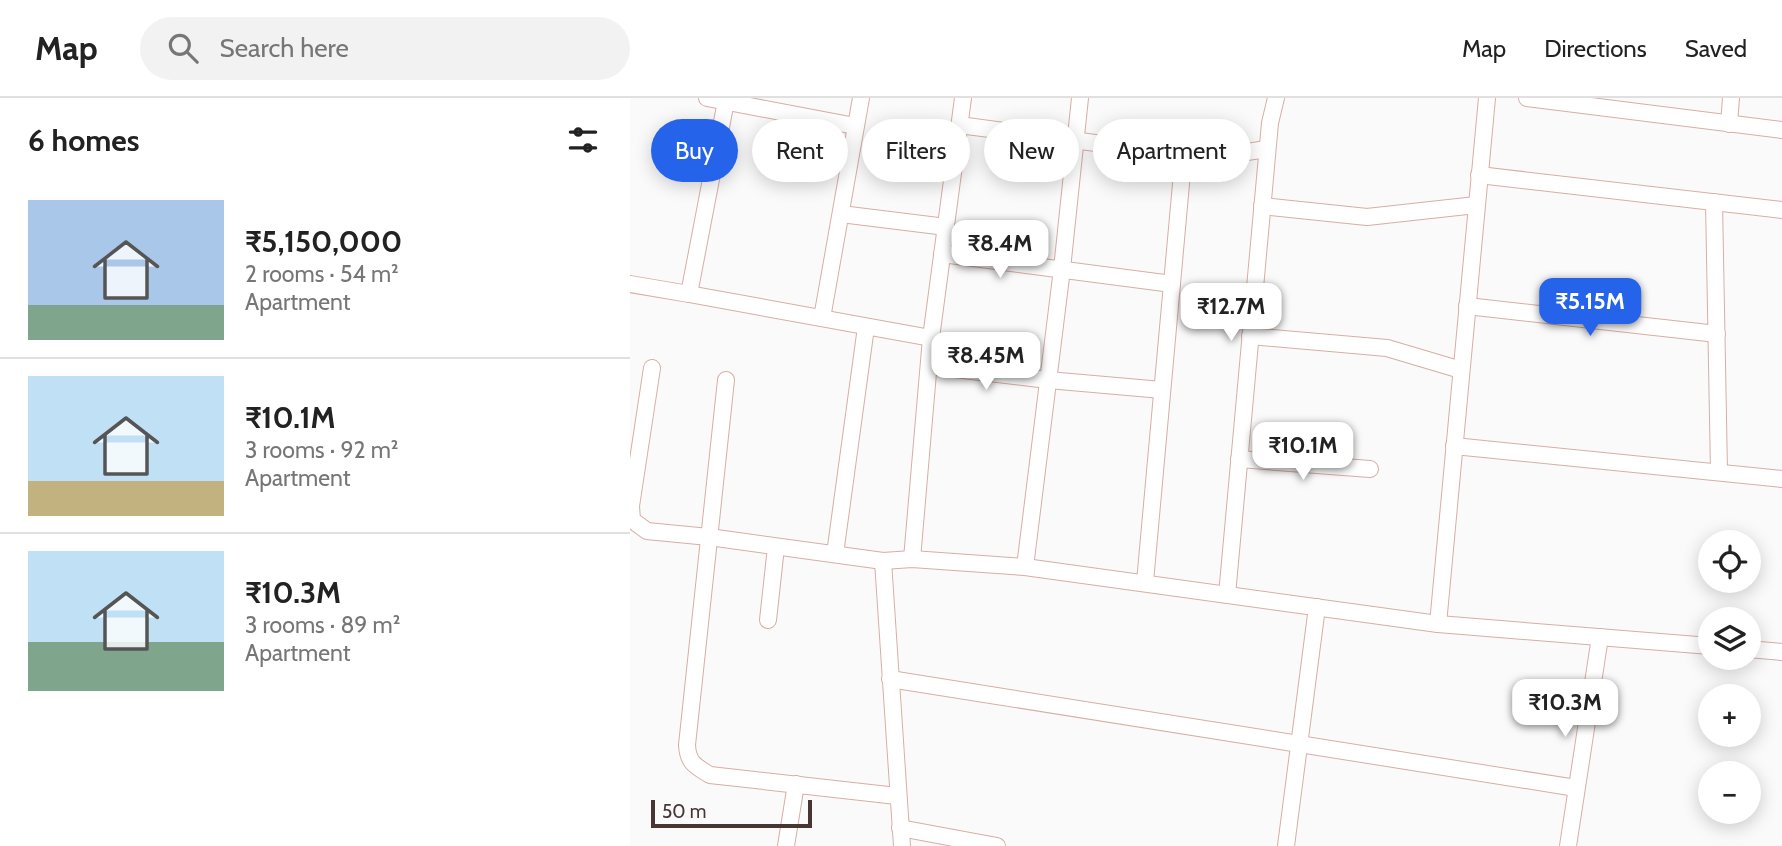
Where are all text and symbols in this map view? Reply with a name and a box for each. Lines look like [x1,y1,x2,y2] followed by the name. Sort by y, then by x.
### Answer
[140,17,630,80] search box
[35,28,98,68] text: Map
[164,29,202,67] icon: search
[220,32,349,64] text: Search here
[1462,34,1506,63] text: Map
[1544,34,1647,63] text: Directions
[1685,34,1747,63] text: Saved
[651,119,738,182] chip: Buy
[752,119,848,182] chip: Rent
[862,119,970,182] chip: Filters
[984,119,1079,182] chip: New
[1093,119,1251,182] chip: Apartment
[564,121,602,159] icon: filters
[28,122,139,159] text: 6 homes
[951,220,1049,280] pin: ₹8.4M
[245,223,402,260] text: ₹5,150,000
[84,228,168,312] icon: home
[968,229,1032,257] text: ₹8.4M
[245,260,399,288] text: 2 rooms · 54 m²
[1533,278,1647,338] pin: ₹5.15M
[1174,284,1288,343] pin: ₹12.7M
[1555,287,1625,315] text: ₹5.15M
[245,288,350,316] text: Apartment
[1197,292,1265,320] text: ₹12.7M
[929,332,1043,392] pin: ₹8.45M
[947,341,1025,369] text: ₹8.45M
[245,399,335,436] text: ₹10.1M
[84,404,168,488] icon: home
[1246,422,1360,482] pin: ₹10.1M
[1268,431,1338,459] text: ₹10.1M
[245,436,399,464] text: 3 rooms · 92 m²
[245,464,350,492] text: Apartment
[1698,530,1761,824] map controls
[1698,530,1761,593] button: locate
[245,574,341,611] text: ₹10.3M
[84,579,168,663] icon: home
[1698,607,1761,670] button: layers
[245,611,400,639] text: 3 rooms · 89 m²
[245,639,350,667] text: Apartment
[1508,680,1622,739] pin: ₹10.3M
[1698,684,1761,747] button: +
[1528,688,1602,716] text: ₹10.3M
[1698,761,1761,824] button: −
[651,797,812,829] scale bar
[662,800,706,823] text: 50 m

